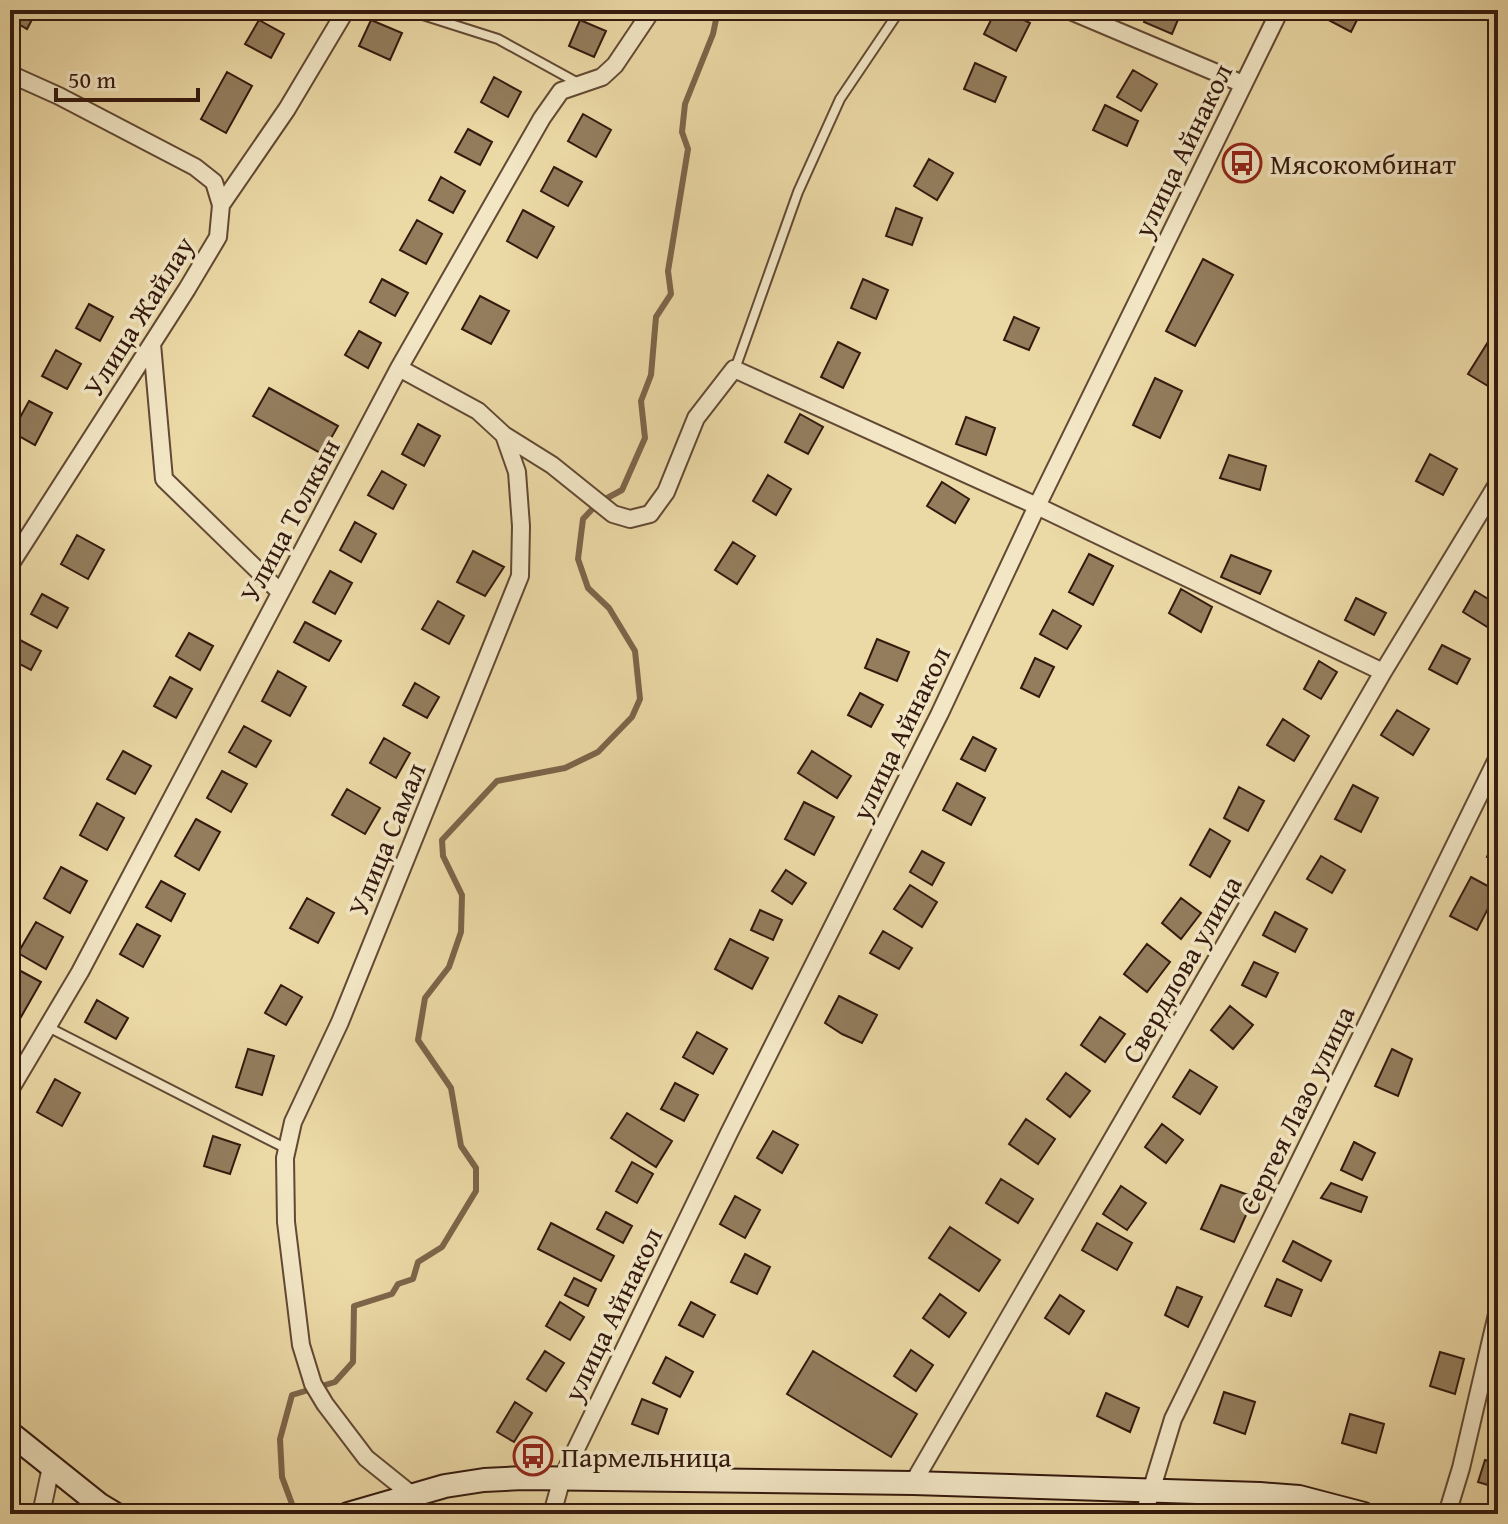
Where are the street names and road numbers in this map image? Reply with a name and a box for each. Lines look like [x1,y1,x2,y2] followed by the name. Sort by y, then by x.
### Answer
[1122,56,1242,245] street label: улица Айнакол
[72,228,204,404] street label: Улица Жайлау
[229,431,349,609] street label: Улица Толкын
[840,639,960,828] street label: улица Айнакол
[337,756,435,922] street label: Улица Самал
[1111,867,1252,1071] street label: Свердлова улица
[1228,998,1365,1221] street label: Сергея Лазо улица
[552,1220,672,1409] street label: улица Айнакол

